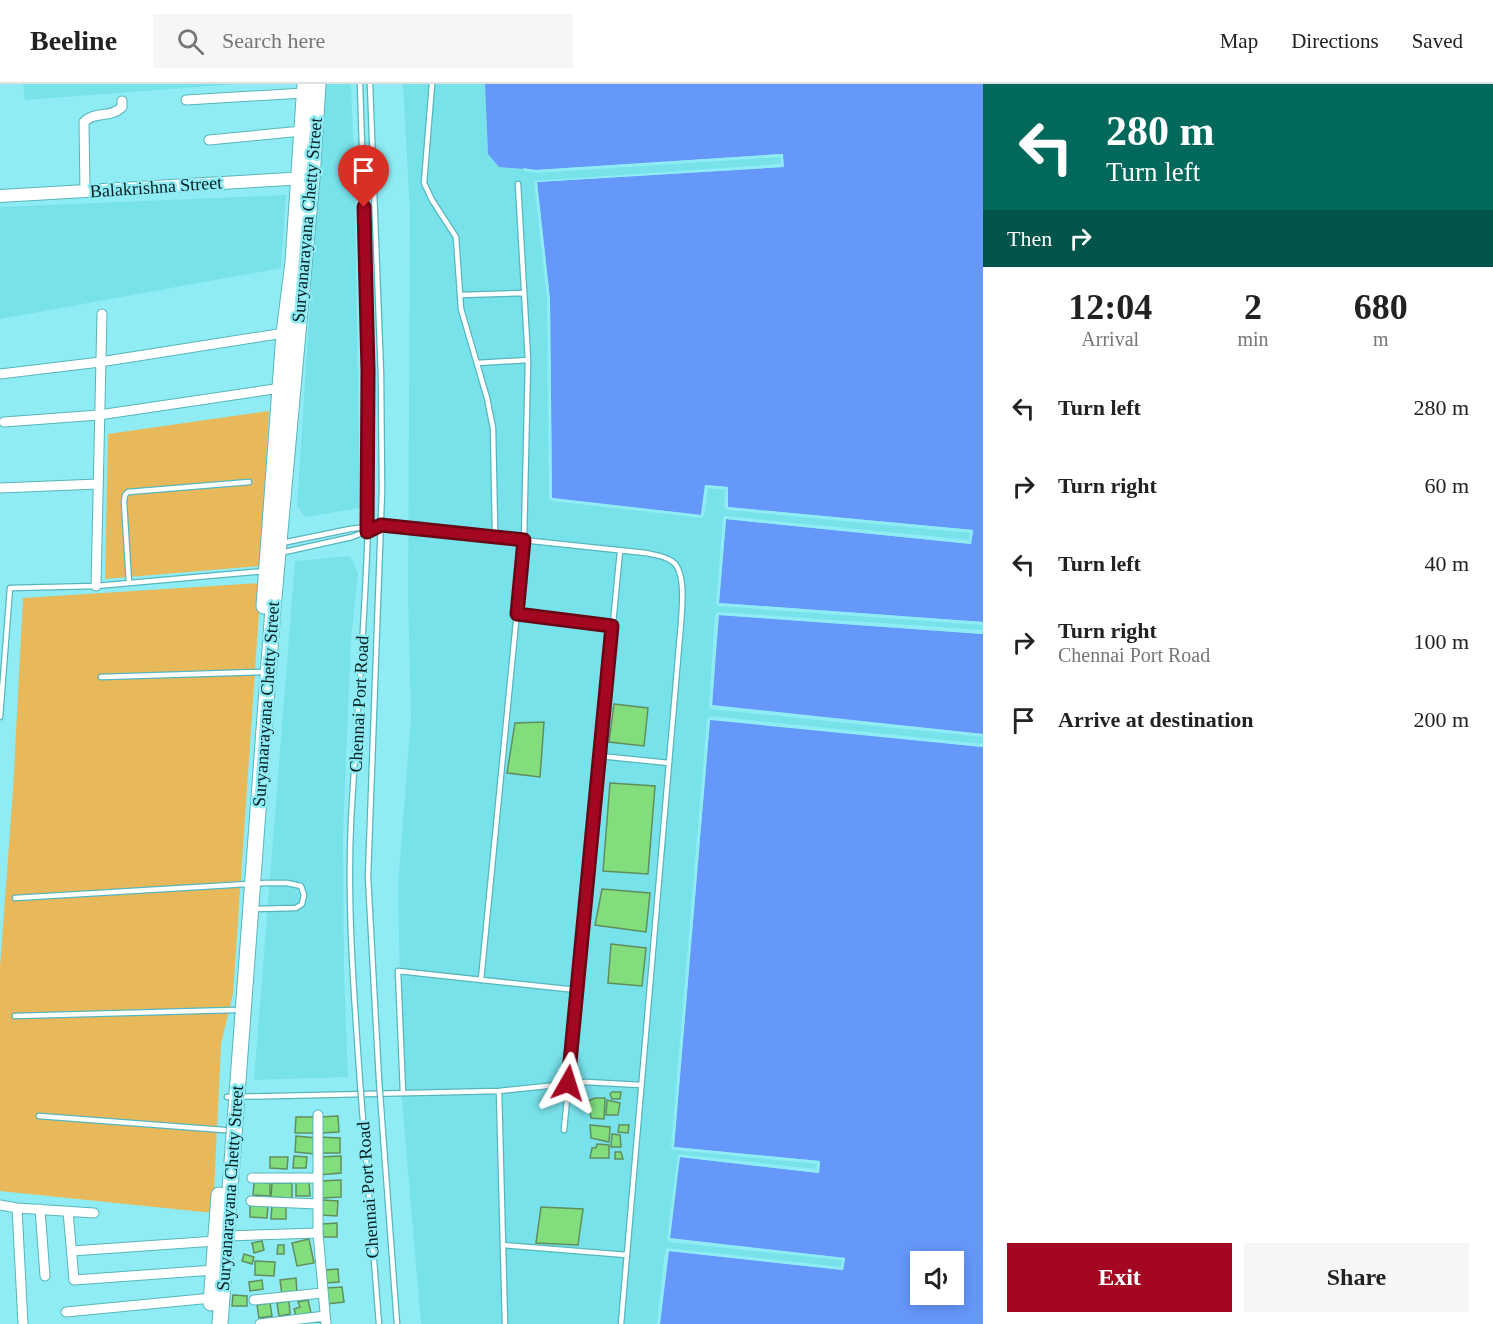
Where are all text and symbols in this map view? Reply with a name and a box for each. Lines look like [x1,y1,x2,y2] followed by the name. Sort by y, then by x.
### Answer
[153,14,573,68] search box
[30,25,117,56] text: Beeline
[174,25,207,58] icon: search
[222,28,325,53] text: Search here
[1220,29,1258,53] text: Map
[1291,29,1379,53] text: Directions
[1412,29,1463,53] text: Saved
[1007,108,1085,186] icon: left
[1106,108,1215,154] text: 280 m
[288,117,326,323] street label: Suryanarayana Chetty Street
[338,145,389,207] pin
[347,154,380,187] icon: arrive
[1106,157,1200,187] text: Turn left
[89,172,223,202] street label: Balakrishna Street
[1064,222,1097,255] icon: right
[1007,226,1052,251] text: Then
[1068,287,1152,327] text: 12:04
[1244,287,1262,327] text: 2
[1354,287,1408,327] text: 680
[1081,328,1139,350] text: Arrival
[1237,328,1269,350] text: min
[1373,328,1389,350] text: m
[1007,392,1040,425] icon: left
[1058,395,1141,420] text: Turn left
[1413,395,1469,420] text: 280 m
[1007,470,1040,503] icon: right
[1058,473,1157,498] text: Turn right
[1424,473,1469,498] text: 60 m
[1007,548,1040,581] icon: left
[1058,551,1141,576] text: Turn left
[1424,551,1469,576] text: 40 m
[249,601,283,807] street label: Suryanarayana Chetty Street
[1058,618,1157,643] text: Turn right
[1007,626,1040,659] icon: right
[1413,629,1469,654] text: 100 m
[345,635,373,773] street label: Chennai Port Road
[1058,644,1210,666] text: Chennai Port Road
[1007,704,1040,737] icon: arrive
[1058,707,1254,732] text: Arrive at destination
[1413,707,1469,732] text: 200 m
[536,1051,600,1115] position arrow
[213,1085,247,1291] street label: Suryanarayana Chetty Street
[353,1121,383,1259] street label: Chennai Port Road
[1007,1243,1232,1312] button: Exit
[1244,1243,1469,1312] button: Share
[910,1251,964,1305] map controls
[910,1251,964,1305] button: sound

